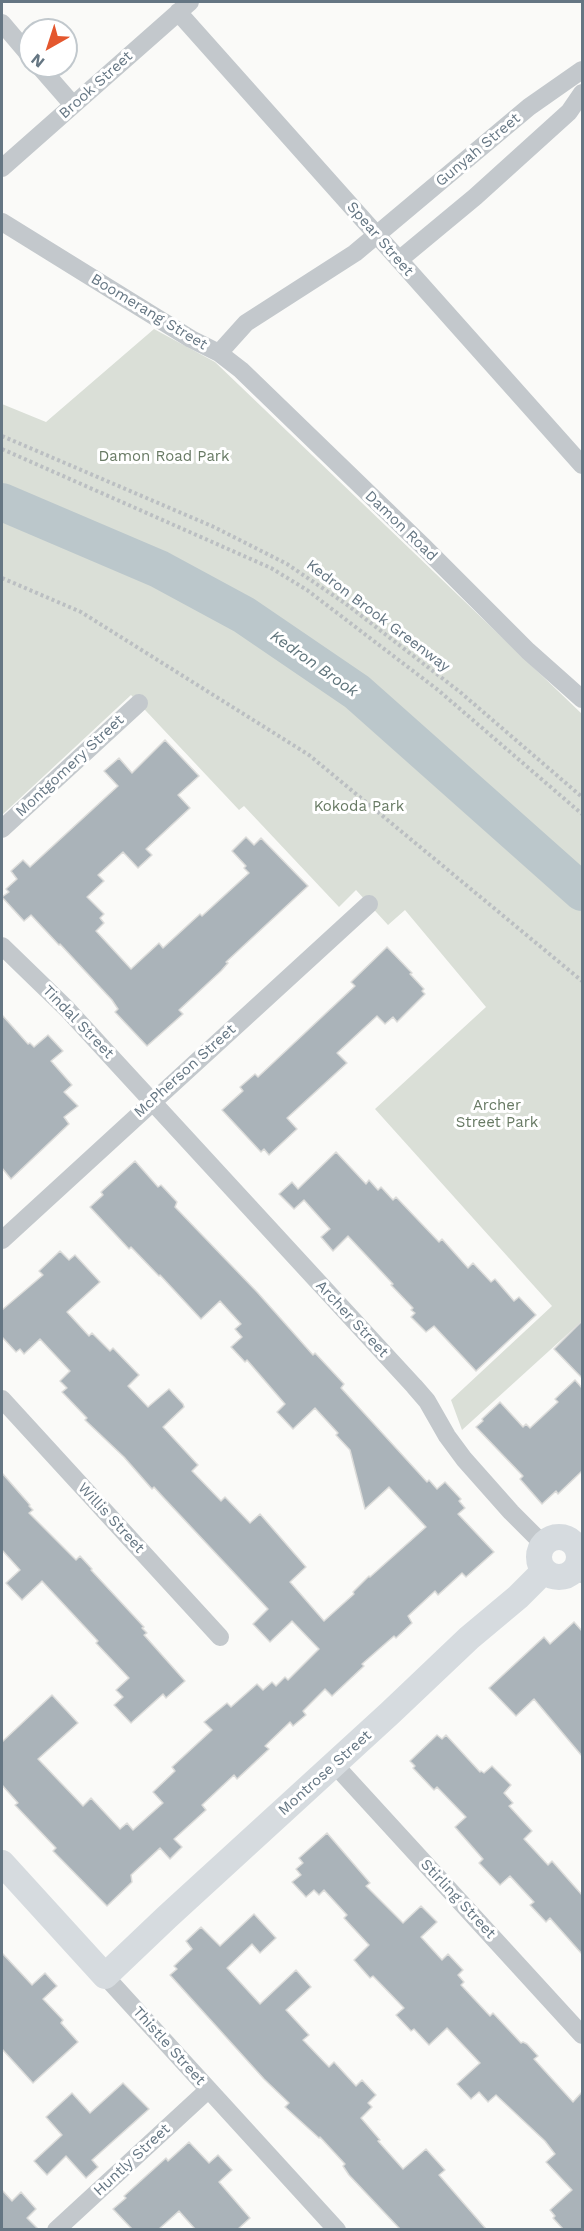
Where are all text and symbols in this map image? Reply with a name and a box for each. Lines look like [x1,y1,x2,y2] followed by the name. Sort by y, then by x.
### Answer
[18,18,78,78] north arrow
[56,47,136,123] street label: Brook Street
[27,50,48,72] text: N
[432,109,524,191] street label: Gunyah Street
[343,198,417,280] street label: Spear Street
[88,270,210,354] street label: Boomerang Street
[99,448,229,466] park label: Damon Road Park
[361,487,441,565] street label: Damon Road
[303,556,453,676] street label: Kedron Brook Greenway
[266,627,362,701] water label: Kedron Brook
[12,711,128,821] street label: Montgomery Street
[314,798,404,816] park label: Kokoda Park
[39,982,117,1062] street label: Tindal Street
[131,1021,239,1121] street label: McPherson Street
[456,1097,538,1132] park label: Archer Street Park
[312,1277,392,1361] street label: Archer Street
[74,1479,148,1557] street label: Willis Street
[275,1727,375,1819] street label: Montrose Street
[417,1856,499,1942] street label: Stirling Street
[129,2003,209,2089] street label: Thistle Street
[90,2120,174,2200] street label: Huntly Street

